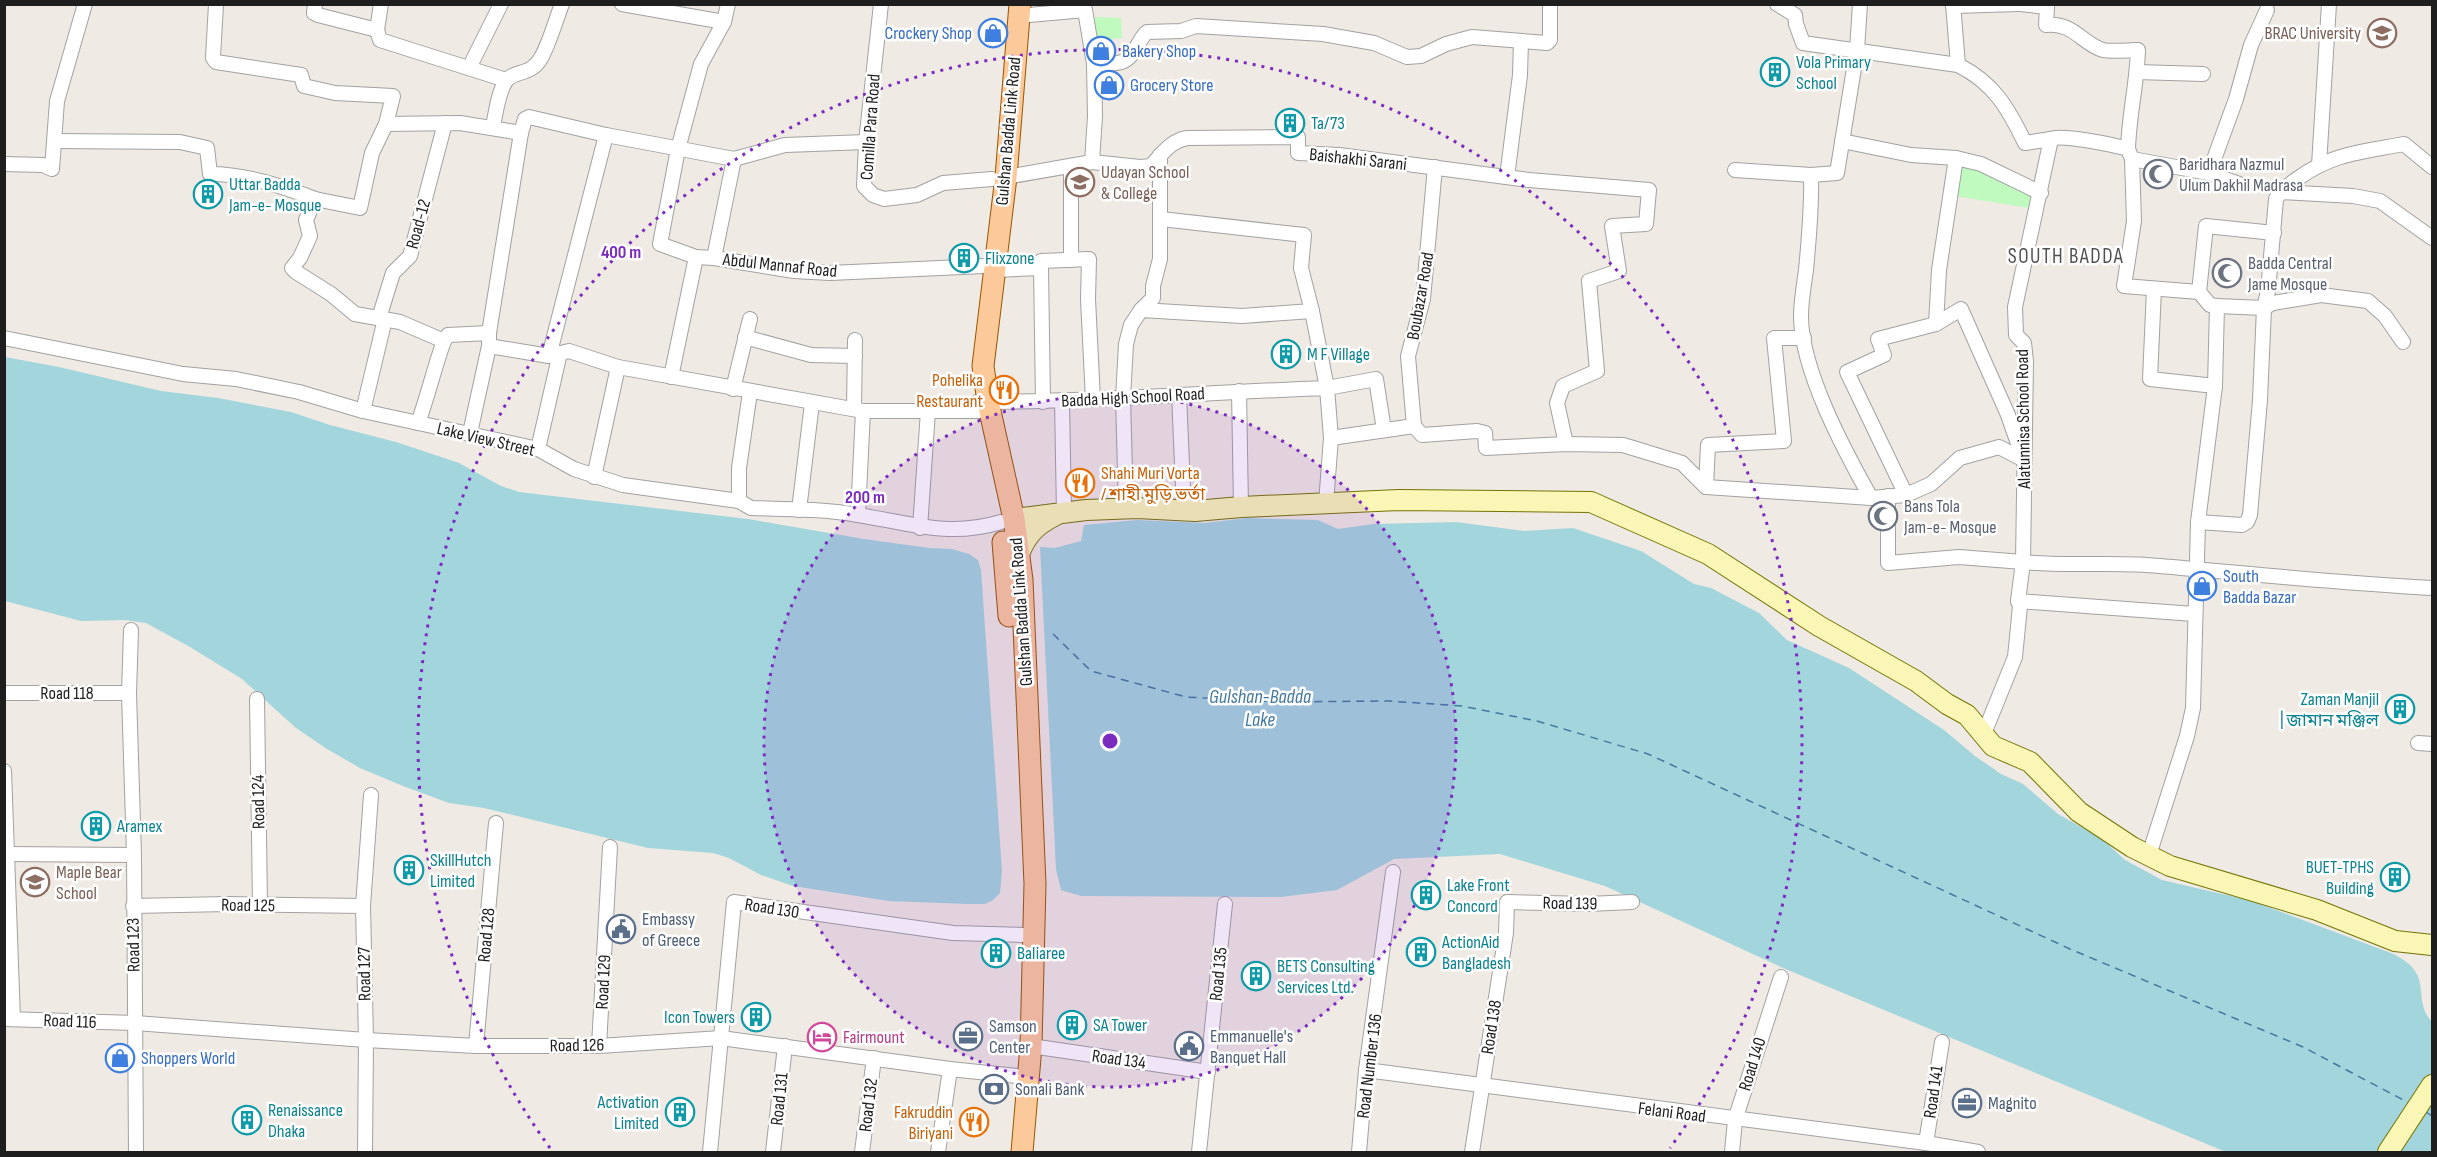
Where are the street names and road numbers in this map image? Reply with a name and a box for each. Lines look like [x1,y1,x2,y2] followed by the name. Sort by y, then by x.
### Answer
[992,56,1025,206] street label: Gulshan Badda Link Road
[856,73,885,181] street label: Comilla Para Road
[1308,144,1408,175] street label: Baishakhi Sarani
[402,197,435,251] street label: Road-12
[721,249,838,282] street label: Abdul Mannaf Road
[1402,251,1439,342] street label: Boubazar Road
[2012,349,2035,490] street label: Alatunnisa School Road
[1061,383,1205,412] street label: Badda High School Road
[435,418,537,461] street label: Lake View Street
[1006,537,1037,687] street label: Gulshan Badda Link Road
[40,683,94,704] street label: Road 118
[248,774,269,829] street label: Road 124
[1542,893,1598,914] street label: Road 139
[743,894,801,923] street label: Road 130
[221,895,275,916] street label: Road 125
[474,907,499,963] street label: Road 128
[123,918,144,972] street label: Road 123
[354,946,375,1001] street label: Road 127
[1205,946,1232,1002] street label: Road 135
[592,954,615,1010] street label: Road 129
[1477,998,1506,1056] street label: Road 138
[43,1010,97,1033] street label: Road 116
[1353,1012,1386,1120] street label: Road Number 136
[550,1035,605,1056] street label: Road 126
[1734,1035,1771,1093] street label: Road 140
[1091,1045,1148,1074] street label: Road 134
[1919,1064,1948,1120] street label: Road 141
[766,1071,793,1127] street label: Road 131
[855,1077,882,1133] street label: Road 132
[1637,1098,1707,1127] street label: Felani Road

